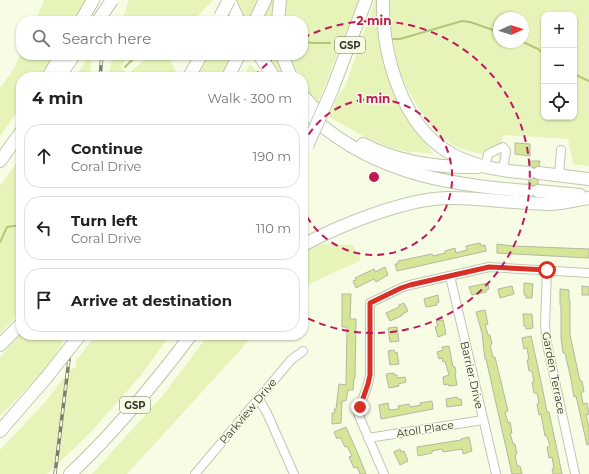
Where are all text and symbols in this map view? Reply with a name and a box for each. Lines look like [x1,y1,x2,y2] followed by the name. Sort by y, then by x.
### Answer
[493,12,529,48] north arrow
[541,12,577,120] map controls
[541,12,577,48] button: +
[357,13,391,28] text: 2 min
[16,16,308,60] search box
[30,27,52,49] icon: search
[62,29,151,48] text: Search here
[335,37,365,53] road number: GSP
[541,48,577,84] button: −
[541,84,577,120] button: locate
[32,88,83,108] text: 4 min
[207,90,292,106] text: Walk · 300 m
[358,91,390,106] text: 1 min
[71,139,143,158] text: Continue
[33,145,55,167] icon: ahead
[253,148,291,164] text: 190 m
[71,158,141,174] text: Coral Drive
[367,170,381,184] centre of rings
[71,211,138,230] text: Turn left
[33,217,55,239] icon: left
[256,220,291,236] text: 110 m
[71,230,141,246] text: Coral Drive
[538,261,556,279] route start
[33,289,55,311] icon: arrive
[71,291,232,310] text: Arrive at destination
[539,331,569,416] street label: Garden Terrace
[457,340,487,411] street label: Barrier Drive
[216,375,280,447] street label: Parkview Drive
[120,397,150,413] road number: GSP
[351,398,369,416] route end
[395,418,455,440] street label: Atoll Place

